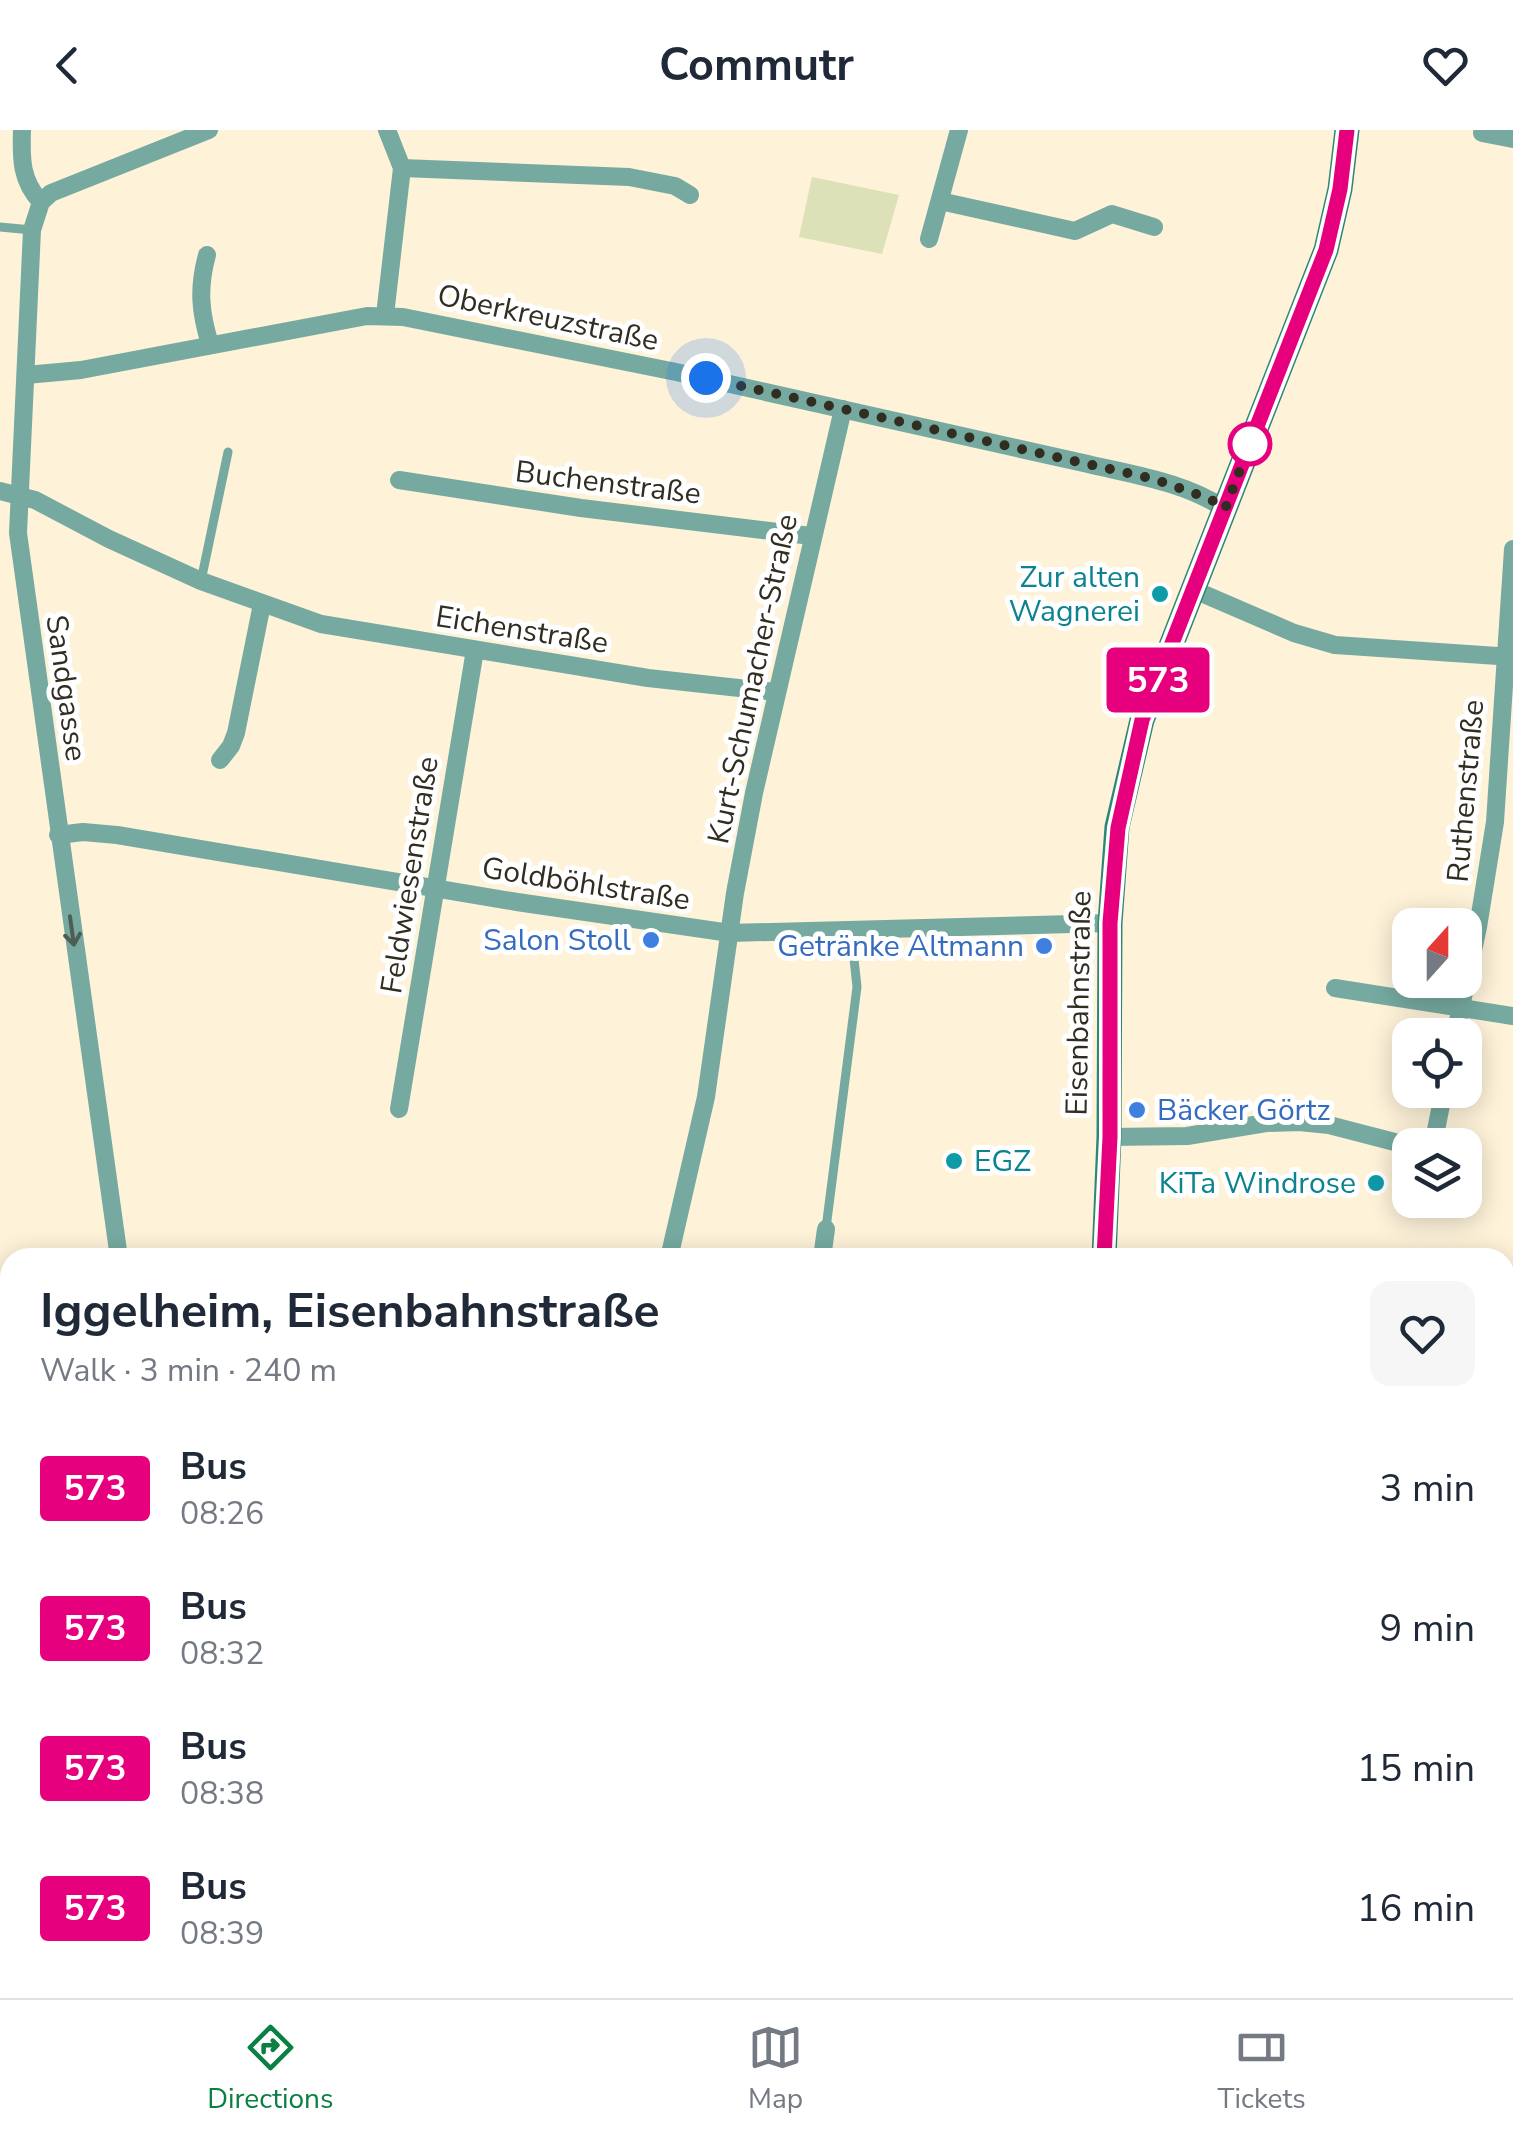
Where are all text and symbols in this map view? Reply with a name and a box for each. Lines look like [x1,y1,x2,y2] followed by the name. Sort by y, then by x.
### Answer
[659,35,854,96] text: Commutr
[40,38,95,93] icon: back
[1418,38,1473,93] icon: heart
[434,275,662,361] street label: Oberkreuzstraße
[681,353,731,403] your location
[1229,423,1271,465] unlabelled marker
[513,451,703,515] street label: Buchenstraße
[698,511,808,847] street label: Kurt-Schumacher-Straße
[1009,557,1140,632] place label: Zur alten Wagnerei
[1149,583,1171,605] marker: Zur alten Wagnerei
[433,596,611,664] street label: Eichenstraße
[35,612,97,764] street label: Sandgasse
[1100,648,1216,712] line badge: 573
[1126,657,1190,704] text: 573
[1438,698,1494,884] street label: Ruthenstraße
[371,754,449,996] street label: Feldwiesenstraße
[479,847,693,921] street label: Goldböhlstraße
[1057,890,1101,1116] street label: Eisenbahnstraße
[1392,908,1482,998] north arrow
[1392,908,1482,1218] map controls
[63,915,81,947] one-way arrow
[483,920,631,961] place label: Salon Stoll
[777,926,1024,967] place label: Getränke Altmann
[640,929,662,951] marker: Salon Stoll
[1033,935,1055,957] marker: Getränke Altmann
[1392,1018,1482,1108] button: locate
[1157,1090,1331,1131] place label: Bäcker Görtz
[1126,1099,1148,1121] marker: Bäcker Görtz
[1392,1128,1482,1218] button: layers
[974,1141,1031,1182] place label: EGZ
[943,1150,965,1172] marker: EGZ
[1159,1163,1356,1204] place label: KiTa Windrose
[1365,1172,1387,1194] marker: KiTa Windrose
[40,1278,660,1344] text: Iggelheim, Eisenbahnstraße
[1370,1281,1475,1386] button: heart
[40,1349,337,1392] text: Walk · 3 min · 240 m
[180,1441,247,1492] text: Bus
[1380,1463,1475,1514] text: 3 min
[63,1465,127,1512] text: 573
[180,1492,264,1535] text: 08:26
[180,1581,247,1632] text: Bus
[1380,1603,1475,1654] text: 9 min
[63,1605,127,1652] text: 573
[180,1632,264,1675] text: 08:32
[180,1721,247,1772] text: Bus
[1357,1743,1475,1794] text: 15 min
[63,1745,127,1792] text: 573
[180,1772,264,1815] text: 08:38
[180,1861,247,1912] text: Bus
[1357,1883,1475,1934] text: 16 min
[63,1885,127,1932] text: 573
[180,1912,264,1955] text: 08:39
[207,2020,333,2118] tab: Directions
[748,2020,803,2118] tab: Map
[1218,2020,1306,2118] tab: Tickets

